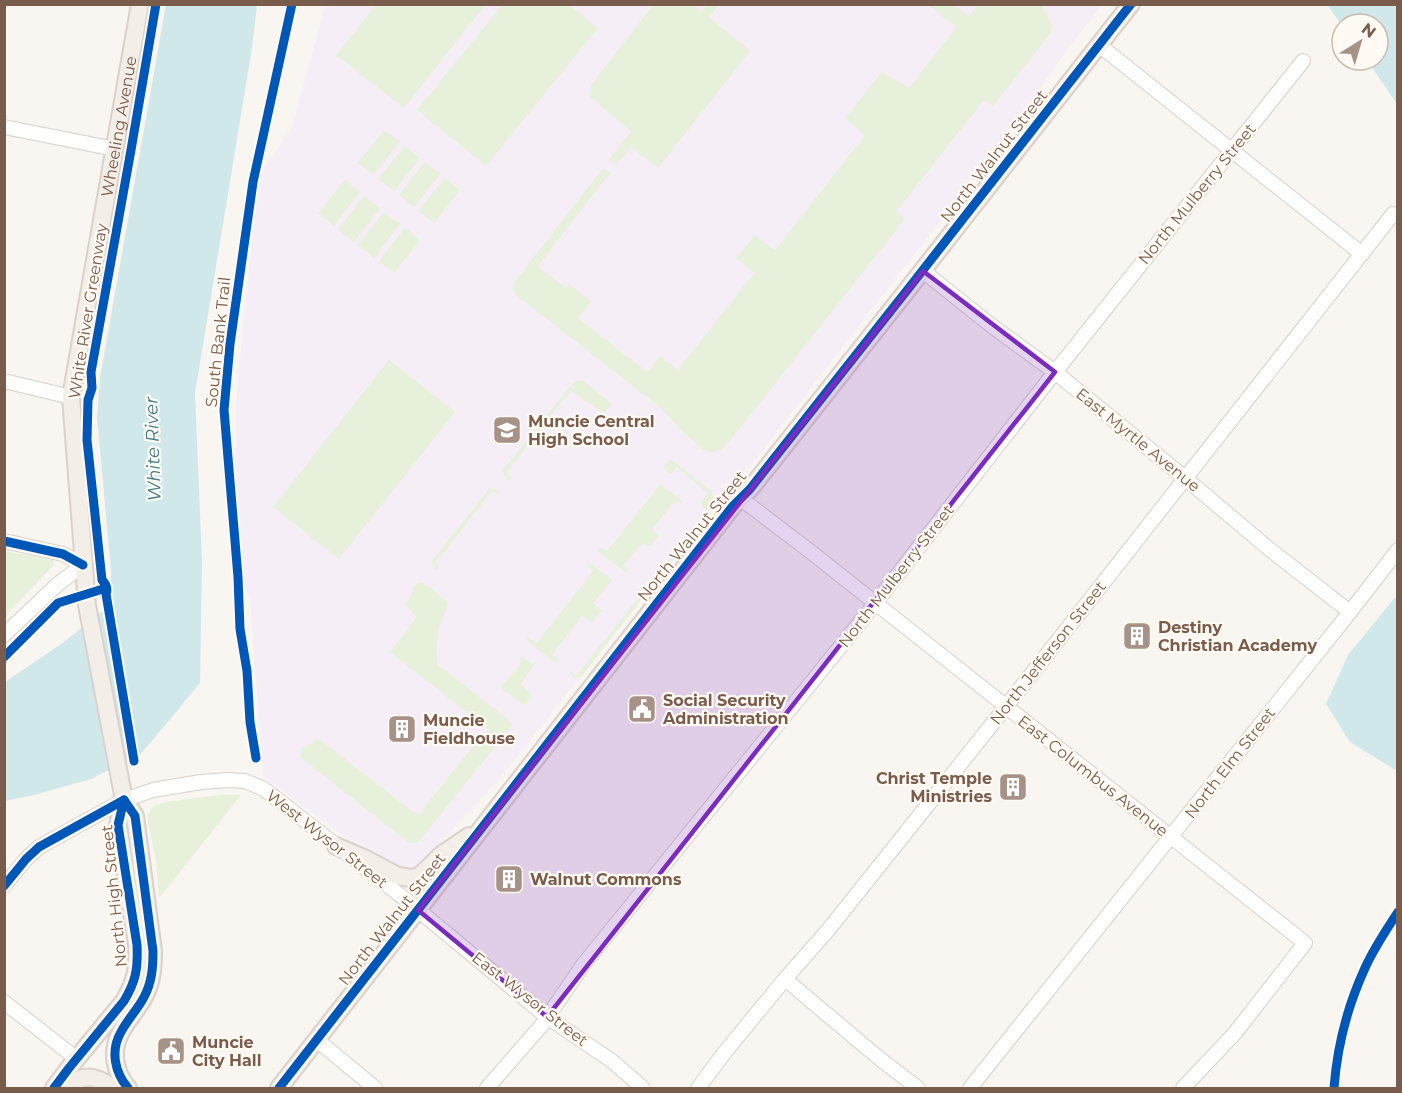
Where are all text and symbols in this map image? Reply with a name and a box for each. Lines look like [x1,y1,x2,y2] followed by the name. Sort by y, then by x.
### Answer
[1330,12,1390,72] north arrow
[1358,19,1380,42] text: N
[97,54,140,198] street label: Wheeling Avenue
[937,86,1052,226] street label: North Walnut Street
[1134,119,1260,268] street label: North Mulberry Street
[65,222,111,400] street label: White River Greenway
[202,276,234,408] street label: South Bank Trail
[1072,384,1204,496] street label: East Myrtle Avenue
[140,396,166,502] water label: White River
[528,412,655,449] place label: Muncie Central High School
[491,414,523,446] school or university icon: Muncie Central High School
[633,466,751,605] street label: North Walnut Street
[834,500,958,651] street label: North Mulberry Street
[986,577,1110,729] street label: North Jefferson Street
[1158,618,1317,655] place label: Destiny Christian Academy
[1121,620,1153,652] building icon: Destiny Christian Academy
[662,691,789,728] place label: Social Security Administration
[626,693,658,725] public building icon: Social Security Administration
[1181,703,1280,822] street label: North Elm Street
[423,711,515,748] place label: Muncie Fieldhouse
[1014,711,1172,841] street label: East Columbus Avenue
[386,713,418,745] building icon: Muncie Fieldhouse
[876,769,993,806] place label: Christ Temple Ministries
[997,771,1029,803] building icon: Christ Temple Ministries
[263,786,392,892] street label: West Wysor Street
[97,823,131,968] street label: North High Street
[335,849,450,989] street label: North Walnut Street
[493,863,525,895] building icon: Walnut Commons
[530,870,682,889] place label: Walnut Commons
[468,948,592,1050] street label: East Wysor Street
[192,1033,262,1070] place label: Muncie City Hall
[155,1035,187,1067] public building icon: Muncie City Hall

